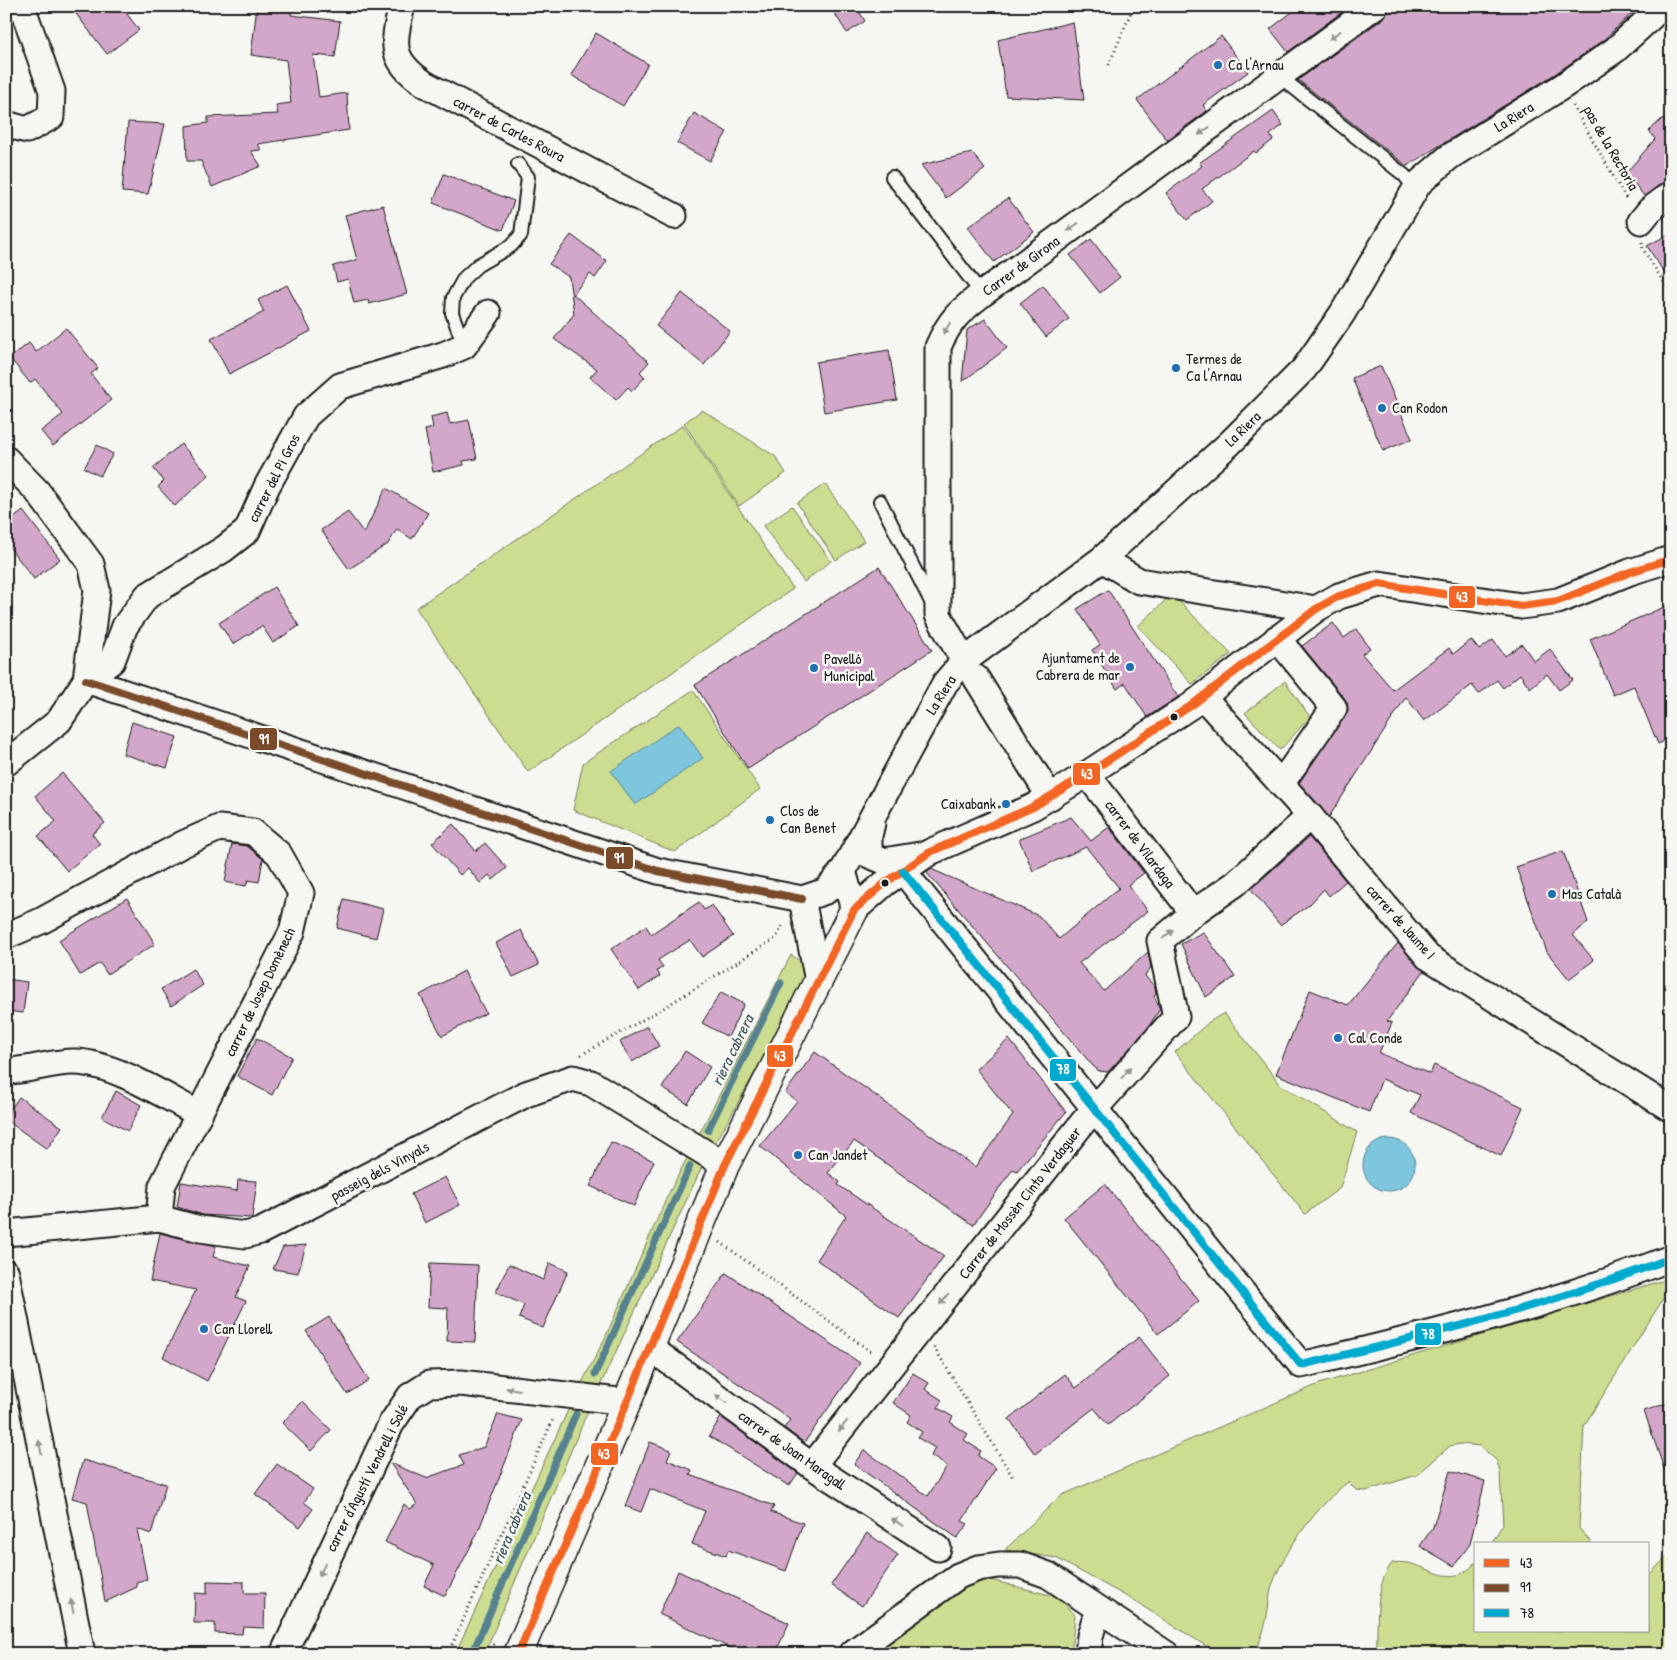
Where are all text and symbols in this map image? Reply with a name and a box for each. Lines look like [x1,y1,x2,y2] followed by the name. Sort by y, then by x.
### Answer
[1328,30,1342,40] one-way arrow
[1228,54,1284,75] place label: Ca l'Arnau
[1212,59,1224,71] marker: Ca l'Arnau
[450,90,569,167] street label: carrer de Carles Roura
[1490,96,1538,137] street label: La Riera
[1579,101,1644,194] street label: pas de la Rectoria
[1198,125,1211,136] one-way arrow
[1066,222,1080,232] one-way arrow
[978,230,1064,301] street label: Carrer de Girona
[943,322,952,335] one-way arrow
[1186,348,1242,386] place label: Termes de Ca l'Arnau
[1170,362,1182,374] marker: Termes de Ca l'Arnau
[1392,397,1448,418] place label: Can Rodon
[1376,402,1388,414] marker: Can Rodon
[1220,406,1265,451] street label: La Riera
[242,430,305,526] street label: carrer del Pi Gros
[1448,585,1476,609] line badge: 43
[1456,587,1468,606] text: 43
[1036,647,1120,685] place label: Ajuntament de Cabrera de mar
[824,648,875,686] place label: Pavelló Municipal
[1124,661,1136,673] marker: Ajuntament de Cabrera de mar
[808,662,820,674] marker: Pavelló Municipal
[920,671,961,718] street label: La Riera
[1169,712,1179,722] unlabelled marker
[249,727,278,751] line badge: 91
[259,729,269,748] text: 91
[1072,762,1101,786] line badge: 43
[1081,764,1093,783] text: 43
[941,793,996,814] place label: Caixabank
[1100,795,1181,892] street label: carrer de Vilardaga
[1000,798,1012,810] marker: Caixabank
[780,800,837,838] place label: Clos de Can Benet
[764,814,776,826] marker: Clos de Can Benet
[605,846,634,870] line badge: 91
[614,848,624,867] text: 91
[880,878,890,888] unlabelled marker
[1362,880,1441,964] street label: carrer de Jaume I
[1562,883,1621,904] place label: Mas Català
[1546,888,1558,900] marker: Mas Català
[219,924,300,1060] street label: carrer de Josep Domènech
[1162,929,1175,940] one-way arrow
[705,1009,759,1089] water label: riera cabrera
[1348,1027,1402,1048] place label: Cal Conde
[1332,1032,1344,1044] marker: Cal Conde
[766,1044,794,1068] line badge: 43
[774,1046,786,1065] text: 43
[1049,1058,1077,1082] line badge: 78
[1056,1059,1070,1078] text: 78
[1120,1068,1132,1080] one-way arrow
[953,1122,1086,1283] street label: Carrer de Mossèn Cinto Verdaguer
[327,1136,433,1205] street label: passeig dels Vinyals
[808,1144,868,1165] place label: Can Jandet
[792,1149,804,1161] marker: Can Jandet
[938,1292,949,1305] one-way arrow
[214,1318,273,1339] place label: Can Llorell
[1414,1322,1442,1346] line badge: 78
[198,1323,210,1335] marker: Can Llorell
[1421,1324,1435,1343] text: 78
[505,1385,521,1393] one-way arrow
[715,1394,728,1405] one-way arrow
[320,1400,413,1555] street label: carrer d'Agustí Vendrell i Solé
[734,1405,851,1495] street label: carrer de Joan Maragall
[838,1419,848,1433] one-way arrow
[36,1438,44,1454] one-way arrow
[590,1442,619,1466] line badge: 43
[598,1444,610,1463] text: 43
[486,1487,537,1567] water label: riera cabrera
[891,1517,904,1526] one-way arrow
[1474,1542,1650,1632] legend
[1520,1552,1533,1573] text: 43
[317,1563,325,1577] one-way arrow
[1520,1576,1531,1597] text: 91
[68,1598,76,1614] one-way arrow
[1520,1602,1534,1623] text: 78

